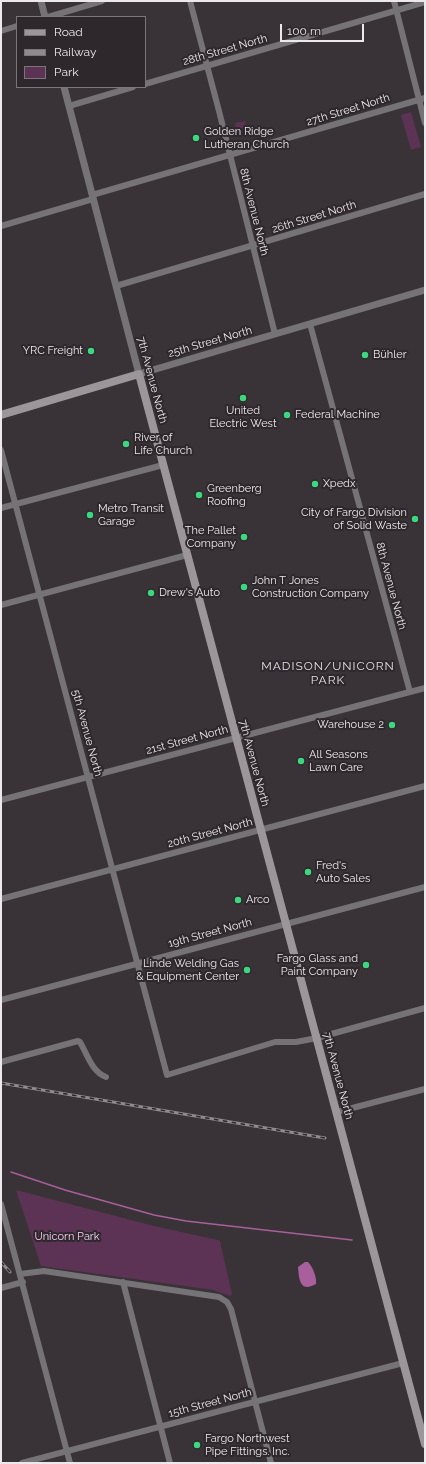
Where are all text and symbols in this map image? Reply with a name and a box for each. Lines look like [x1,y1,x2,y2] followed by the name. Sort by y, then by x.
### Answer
[16,16,146,88] legend
[282,16,366,42] scale bar
[287,24,321,38] text: 100 m
[54,25,83,39] text: Road
[181,32,269,68] street label: 28th Street North
[54,45,96,59] text: Railway
[54,65,79,79] text: Park
[305,91,391,129] street label: 27th Street North
[204,125,289,151] place label: Golden Ridge Lutheran Church
[191,133,201,143] marker: Golden Ridge Lutheran Church
[237,167,271,257] street label: 8th Avenue North
[270,198,358,236] street label: 26th Street North
[166,324,254,360] street label: 25th Street North
[134,335,170,425] street label: 7th Avenue North
[23,344,83,358] place label: YRC Freight
[86,346,96,356] marker: YRC Freight
[373,348,407,362] place label: Bühler
[360,350,370,360] marker: Bühler
[238,393,248,403] marker: United Electric West
[209,404,277,430] place label: United Electric West
[295,408,380,422] place label: Federal Machine
[282,410,292,420] marker: Federal Machine
[134,431,192,457] place label: River of Life Church
[121,439,131,449] marker: River of Life Church
[323,477,356,491] place label: Xpedx
[310,479,320,489] marker: Xpedx
[207,482,262,508] place label: Greenberg Roofing
[194,490,204,500] marker: Greenberg Roofing
[98,502,164,528] place label: Metro Transit Garage
[301,506,407,532] place label: City of Fargo Division of Solid Waste
[85,510,95,520] marker: Metro Transit Garage
[410,514,420,524] marker: City of Fargo Division of Solid Waste
[185,524,236,550] place label: The Pallet Company
[239,532,249,542] marker: The Pallet Company
[373,541,409,631] street label: 8th Avenue North
[252,574,369,600] place label: John T Jones Construction Company
[239,582,249,592] marker: John T Jones Construction Company
[159,586,220,600] place label: Drew's Auto
[146,588,156,598] marker: Drew's Auto
[261,659,395,687] district label: MADISON/UNICORN PARK
[69,688,105,778] street label: 5th Avenue North
[236,718,272,808] street label: 7th Avenue North
[317,718,384,732] place label: Warehouse 2
[387,720,397,730] marker: Warehouse 2
[145,723,229,757] street label: 21st Street North
[309,748,368,774] place label: All Seasons Lawn Care
[296,756,306,766] marker: All Seasons Lawn Care
[166,815,254,851] street label: 20th Street North
[316,859,370,885] place label: Fred's Auto Sales
[303,867,313,877] marker: Fred's Auto Sales
[246,893,270,907] place label: Arco
[233,895,243,905] marker: Arco
[167,915,253,951] street label: 19th Street North
[277,952,358,978] place label: Fargo Glass and Paint Company
[136,957,239,983] place label: Linde Welding Gas & Equipment Center
[361,960,371,970] marker: Fargo Glass and Paint Company
[242,965,252,975] marker: Linde Welding Gas & Equipment Center
[320,1031,356,1121] street label: 7th Avenue North
[34,1230,100,1244] park label: Unicorn Park
[167,1386,253,1420] street label: 15th Street North
[205,1432,290,1458] place label: Fargo Northwest Pipe Fittings. Inc.
[192,1440,202,1450] marker: Fargo Northwest Pipe Fittings. Inc.

